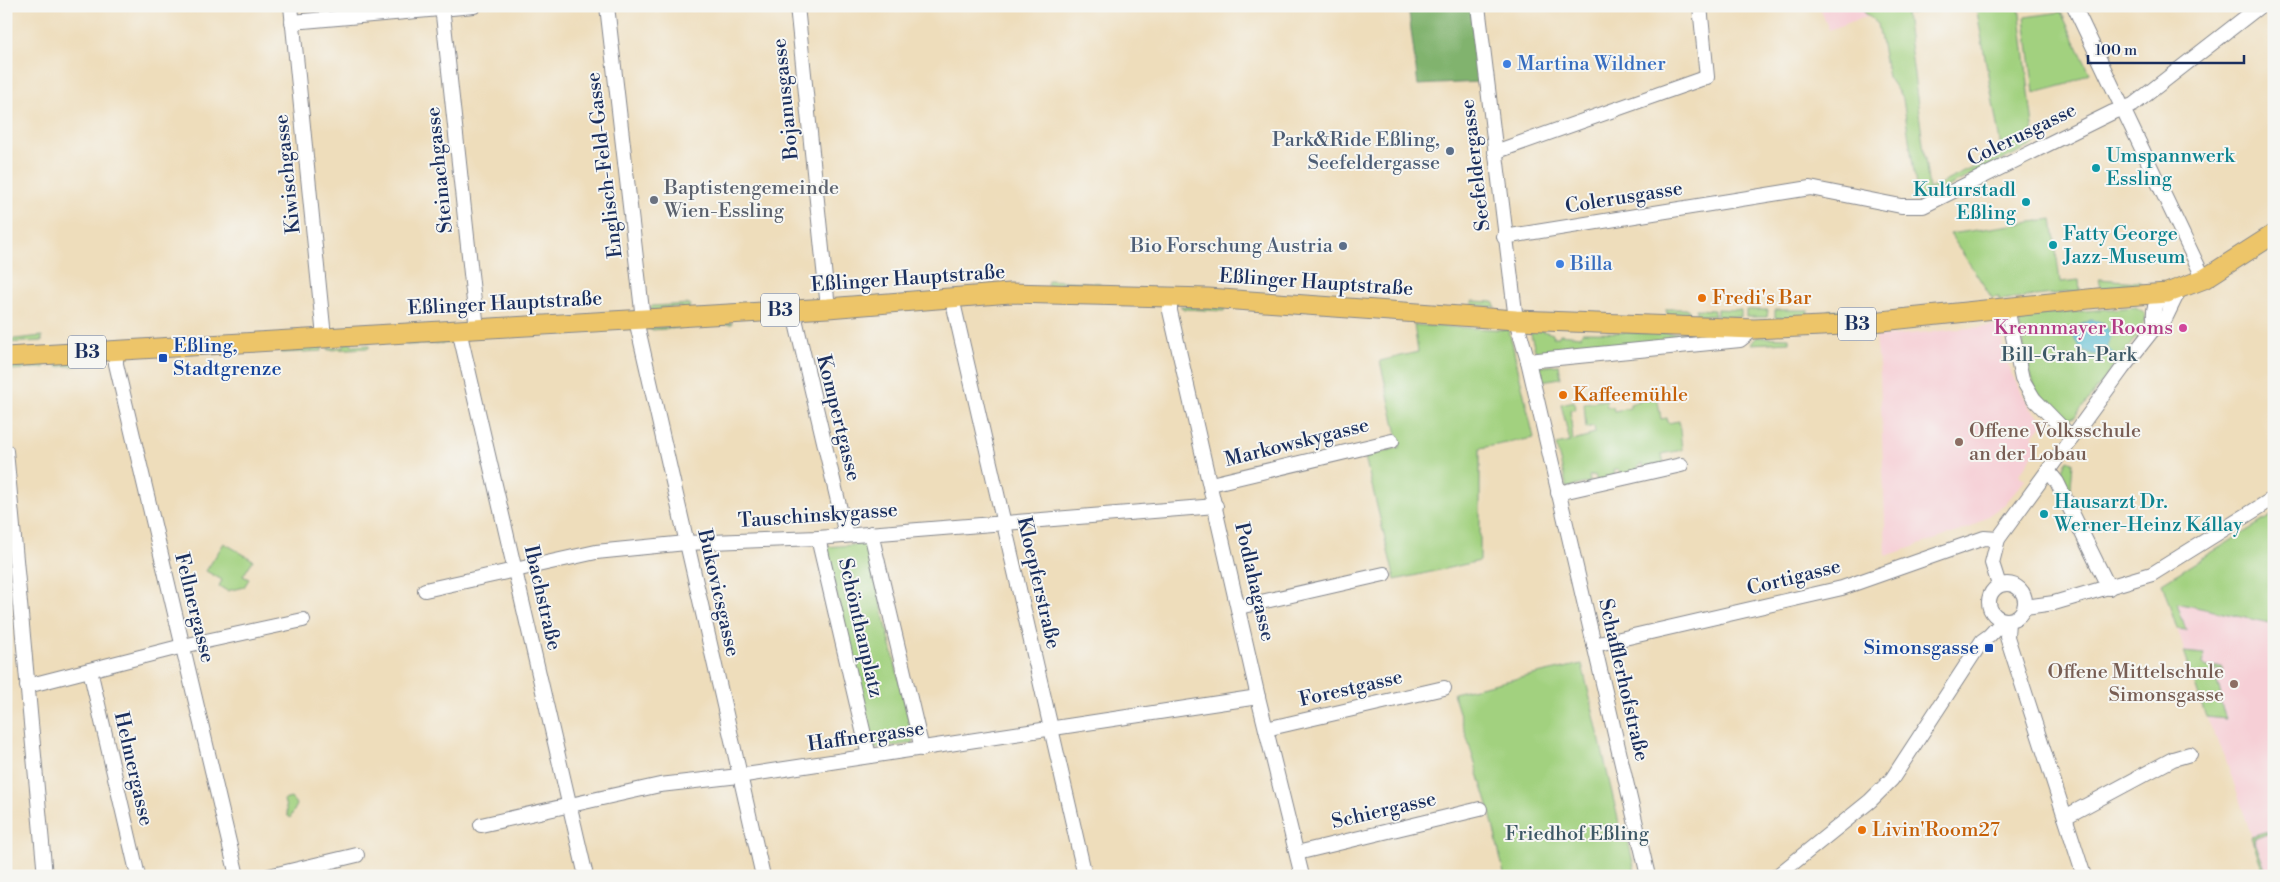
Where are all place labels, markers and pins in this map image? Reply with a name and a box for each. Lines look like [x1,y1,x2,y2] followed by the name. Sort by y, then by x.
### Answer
[1517,52,1666,77] place label: Martina Wildner
[1501,58,1513,70] marker: Martina Wildner
[1272,128,1440,176] place label: Park&Ride Eßling, Seefeldergasse
[2106,144,2236,192] place label: Umspannwerk Essling
[1444,145,1456,157] marker: Park&Ride Eßling, Seefeldergasse
[2090,162,2102,174] marker: Umspannwerk Essling
[663,176,839,224] place label: Baptistengemeinde Wien-Essling
[1913,178,2017,226] place label: Kulturstadl Eßling
[648,194,660,206] marker: Baptistengemeinde Wien-Essling
[2020,196,2032,208] marker: Kulturstadl Eßling
[2062,222,2186,270] place label: Fatty George Jazz-Museum
[1129,234,1334,259] place label: Bio Forschung Austria
[2047,239,2059,251] marker: Fatty George Jazz-Museum
[1337,240,1349,252] marker: Bio Forschung Austria
[1569,252,1614,277] place label: Billa
[1554,258,1566,270] marker: Billa
[1712,286,1812,311] place label: Fredi's Bar
[1696,292,1708,304] marker: Fredi's Bar
[1994,316,2173,341] place label: Krennmayer Rooms
[2177,322,2189,334] marker: Krennmayer Rooms
[173,334,281,382] place label: Eßling, Stadtgrenze
[157,352,169,364] marker: Eßling, Stadtgrenze
[1573,383,1688,408] place label: Kaffeemühle
[1557,389,1569,401] marker: Kaffeemühle
[1969,419,2141,467] place label: Offene Volksschule an der Lobau
[1953,436,1965,448] marker: Offene Volksschule an der Lobau
[2053,490,2243,538] place label: Hausarzt Dr. Werner-Heinz Kállay
[2038,508,2050,520] marker: Hausarzt Dr. Werner-Heinz Kállay
[1863,636,1979,661] place label: Simonsgasse
[1983,642,1995,654] marker: Simonsgasse
[2048,660,2224,708] place label: Offene Mittelschule Simonsgasse
[2228,678,2240,690] marker: Offene Mittelschule Simonsgasse
[1872,818,2000,843] place label: Livin'Room27
[1856,824,1868,836] marker: Livin'Room27

